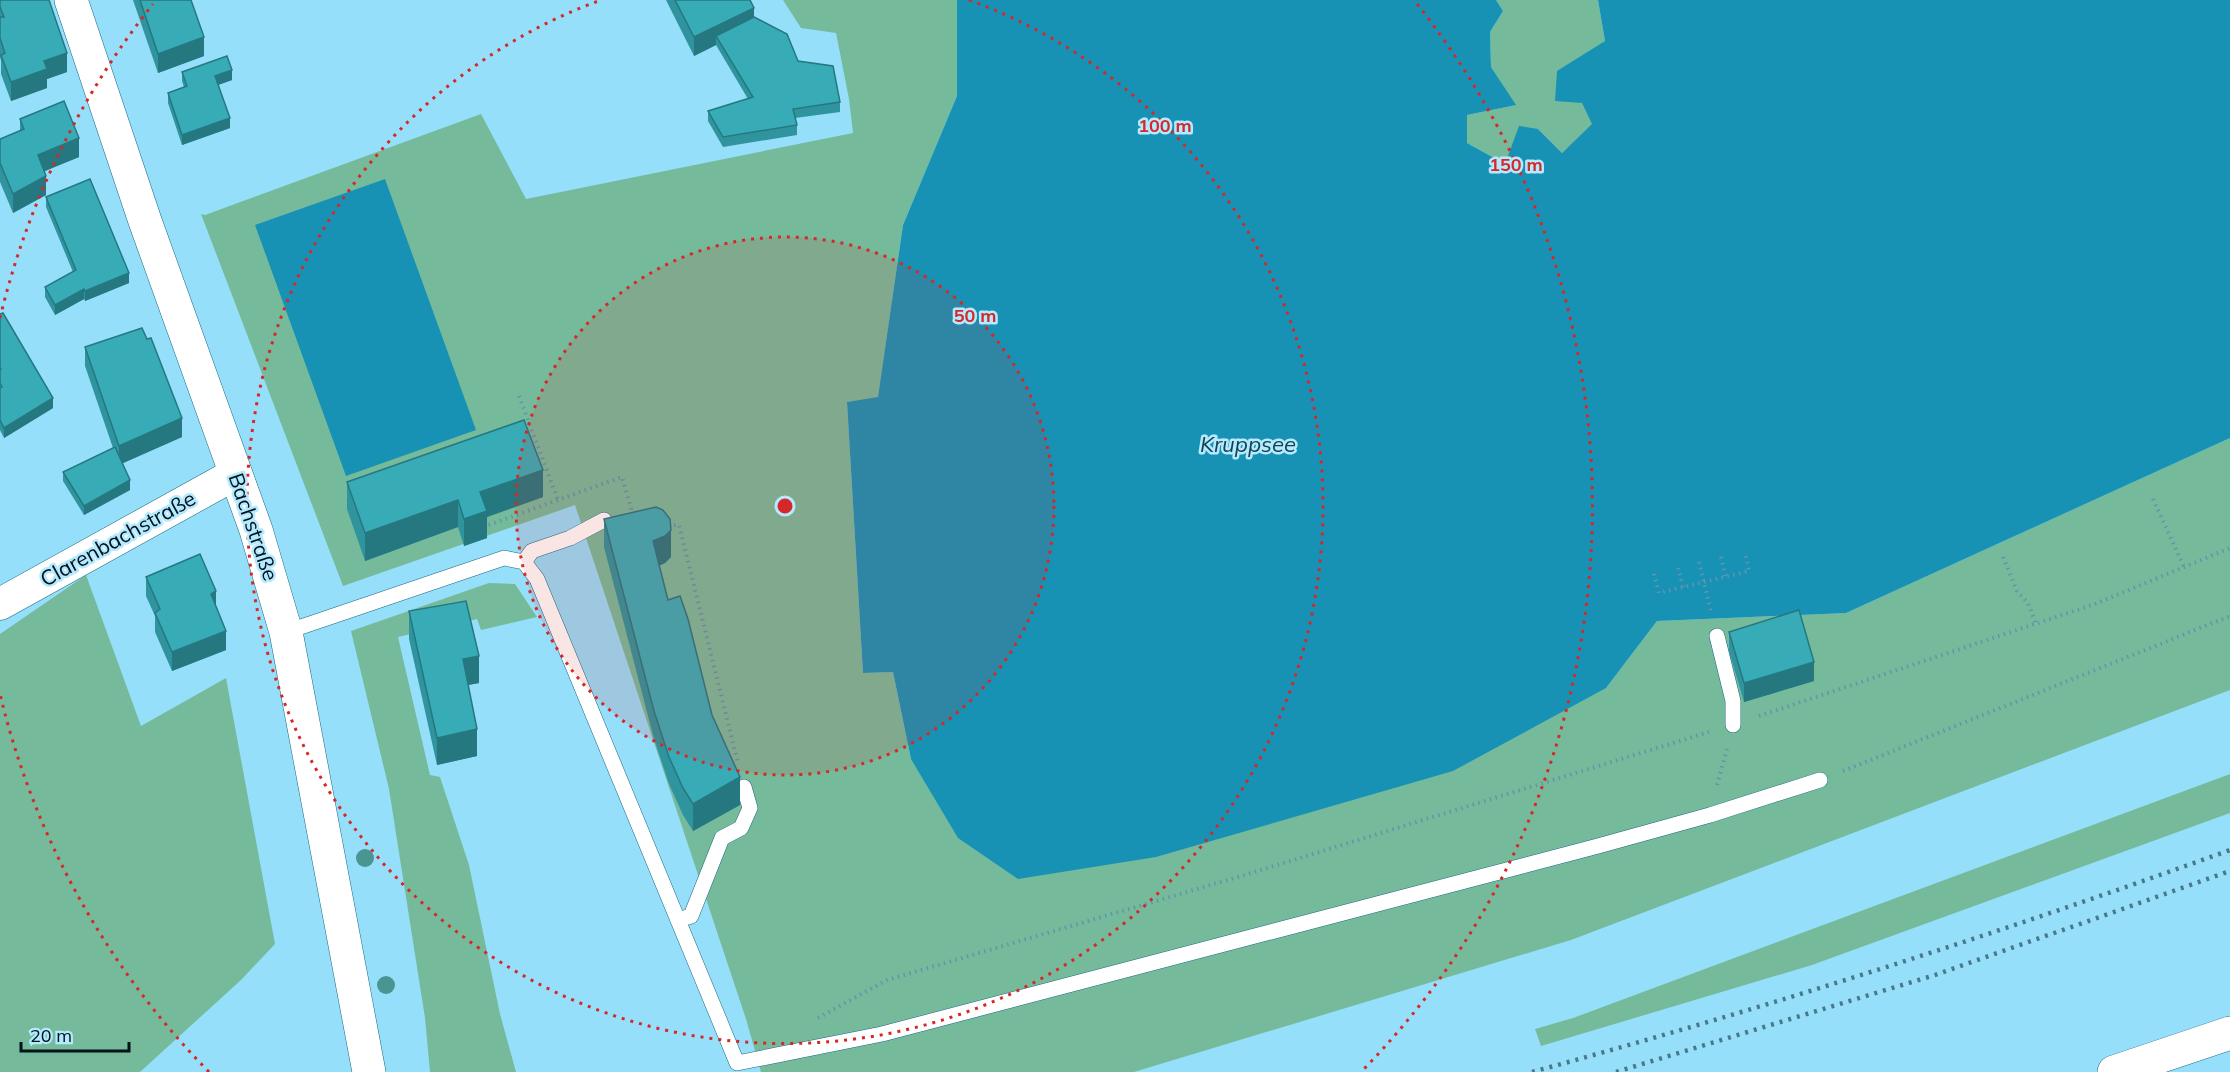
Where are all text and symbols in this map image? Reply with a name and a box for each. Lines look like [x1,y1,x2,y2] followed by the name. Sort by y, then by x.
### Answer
[1138,114,1192,137] text: 100 m
[1489,153,1543,176] text: 150 m
[954,304,996,327] text: 50 m
[1200,430,1296,458] water label: Kruppsee
[223,469,284,584] street label: Bachstraße
[35,485,200,592] street label: Clarenbachstraße
[775,496,795,516] centre of rings
[21,1015,129,1053] scale bar
[30,1024,72,1047] text: 20 m

